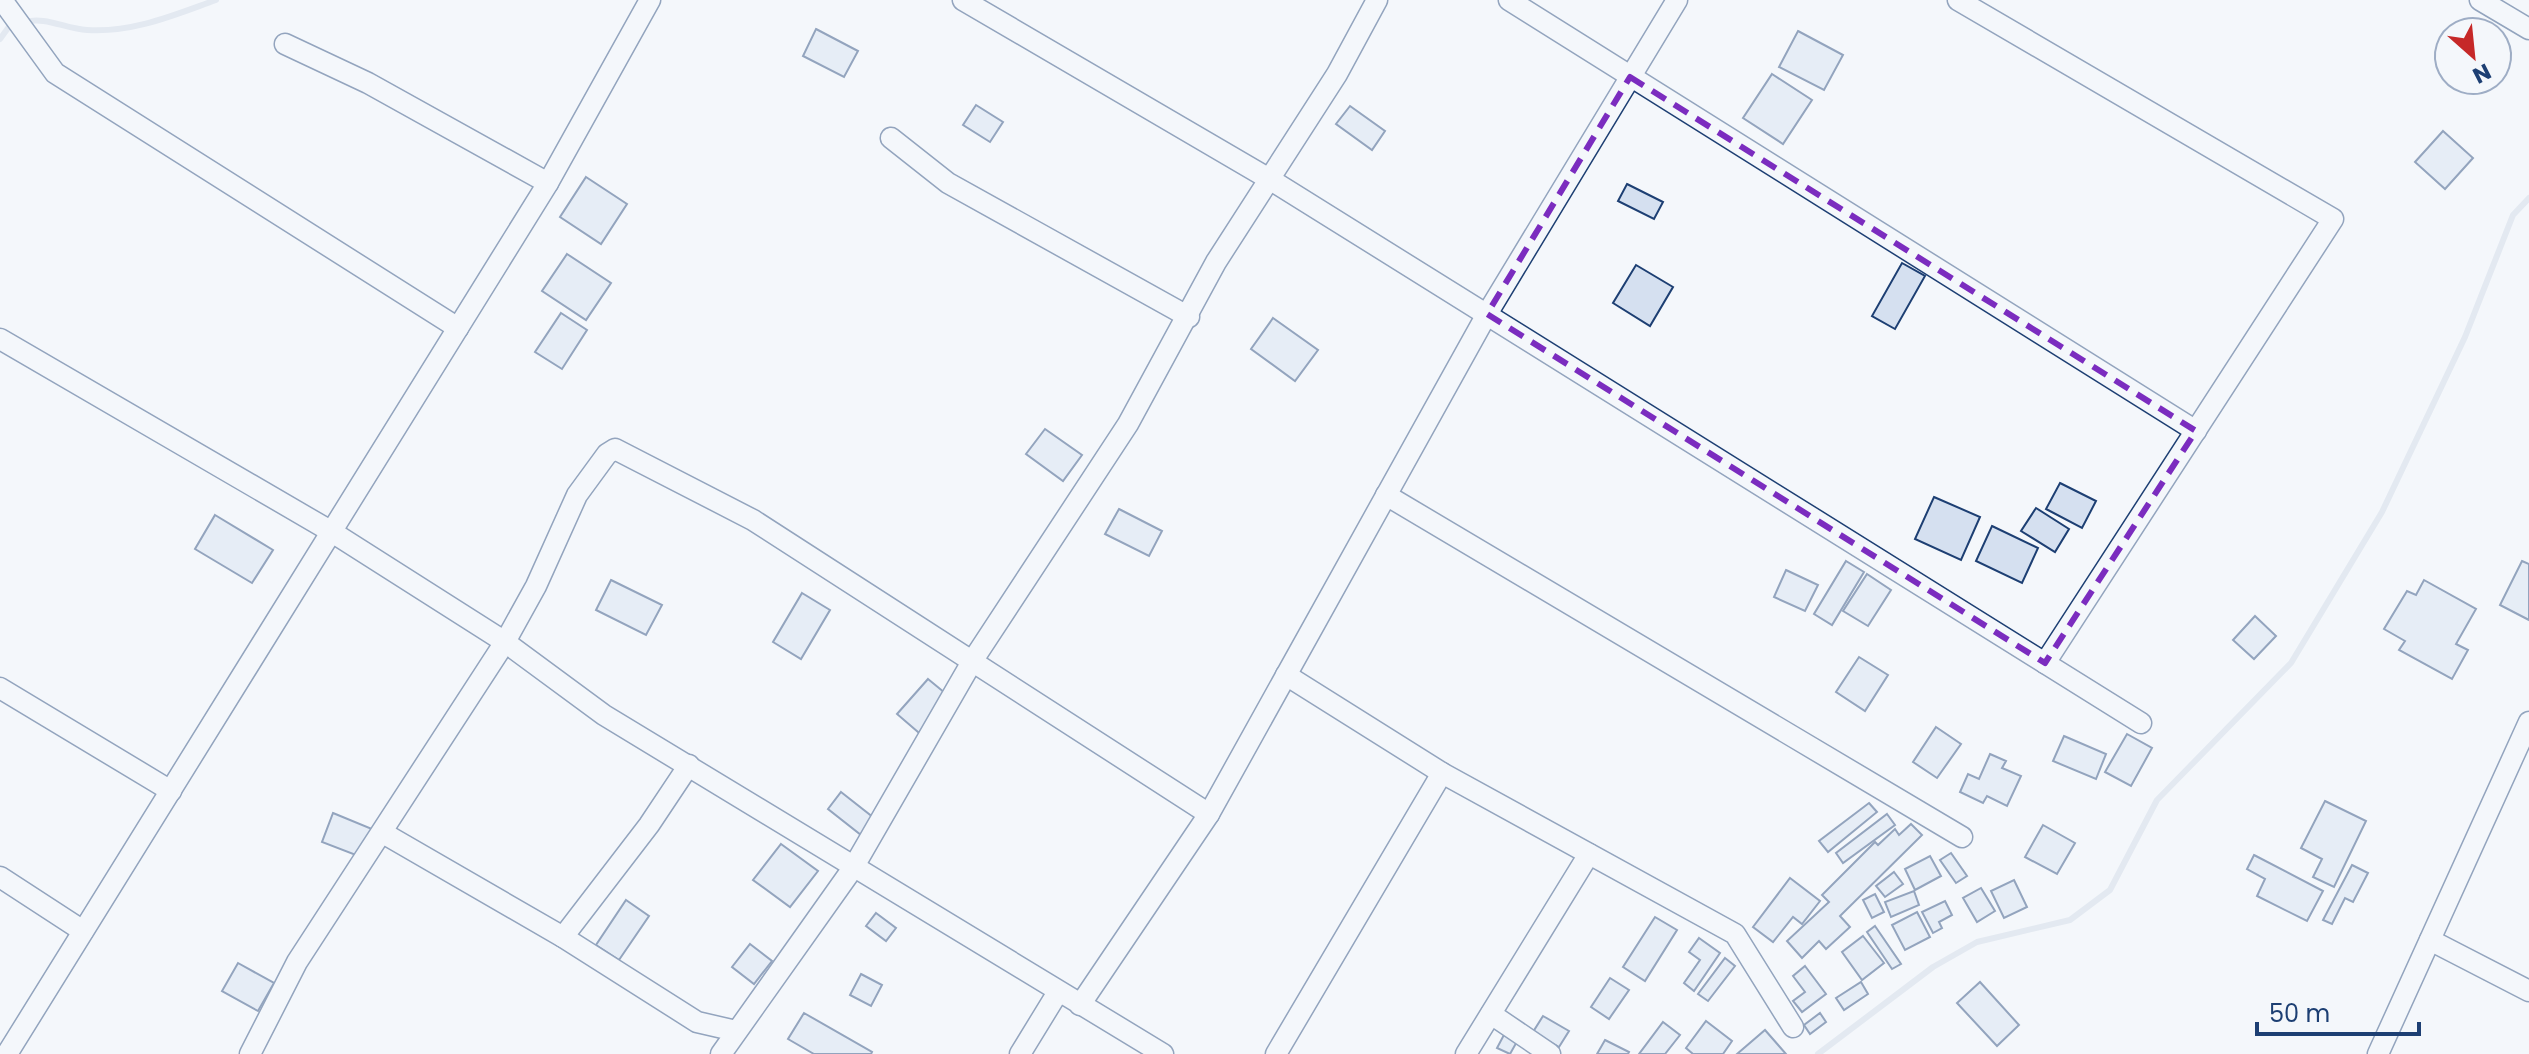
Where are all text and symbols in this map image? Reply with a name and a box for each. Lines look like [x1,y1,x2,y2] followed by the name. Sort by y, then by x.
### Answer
[2433,16,2513,96] north arrow
[2467,56,2496,91] text: N
[2257,986,2419,1036] scale bar
[2269,997,2330,1030] text: 50 m

